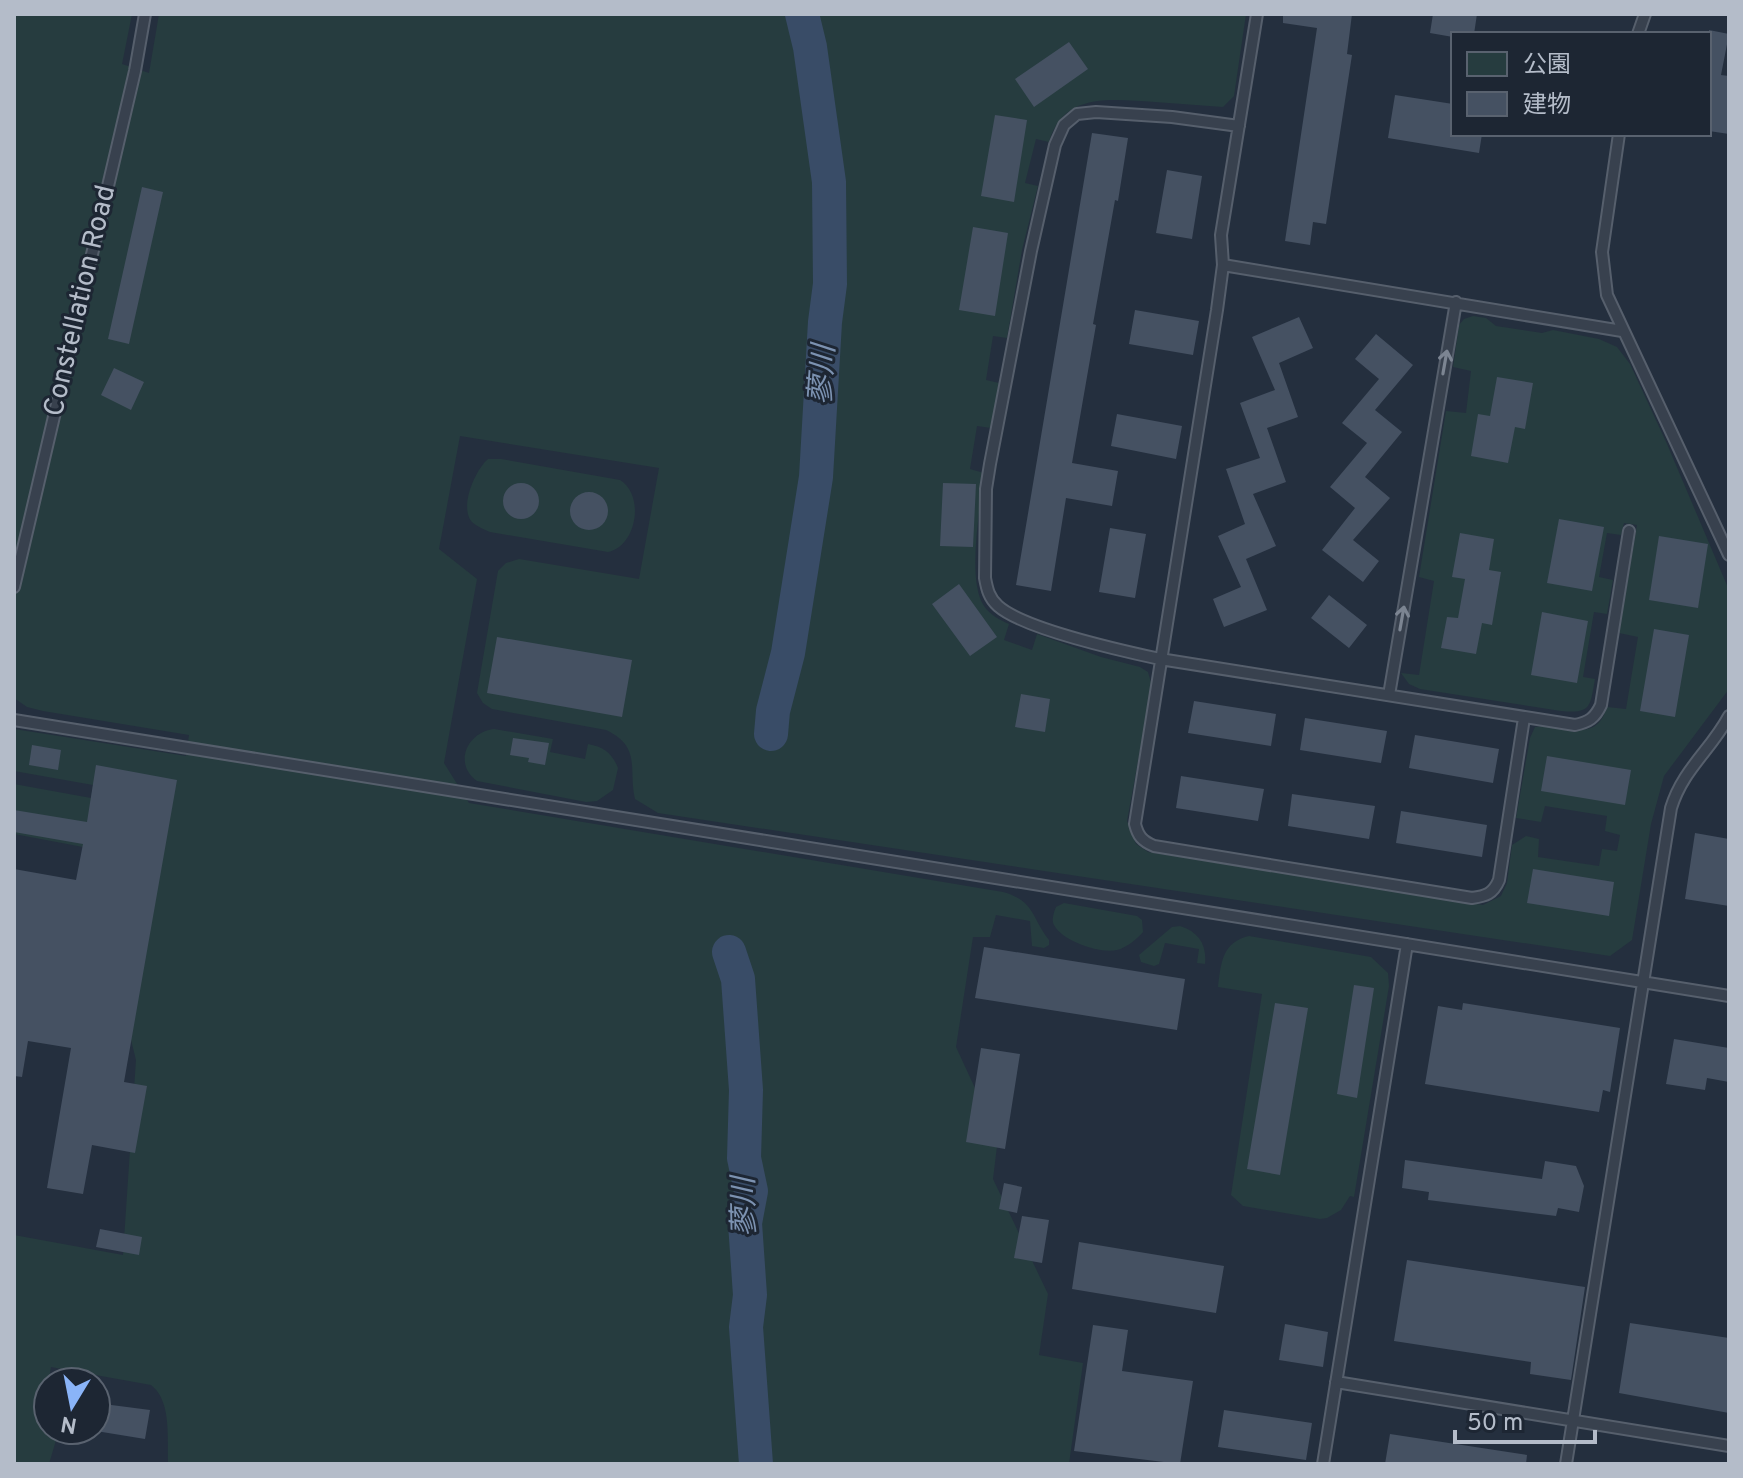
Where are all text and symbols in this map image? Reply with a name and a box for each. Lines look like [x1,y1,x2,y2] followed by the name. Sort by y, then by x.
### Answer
[1451,32,1711,136] legend
[1523,51,1571,81] text: 公園
[1523,91,1571,121] text: 建物
[37,182,125,420] street label: Constellation Road
[803,341,845,406] water label: 蓼川
[1439,350,1454,375] one-way arrow
[1395,606,1410,631] one-way arrow
[727,1174,765,1237] water label: 蓼川
[32,1366,112,1446] north arrow
[1455,1394,1595,1444] scale bar
[59,1409,79,1438] text: N
[1467,1409,1523,1439] text: 50 m

